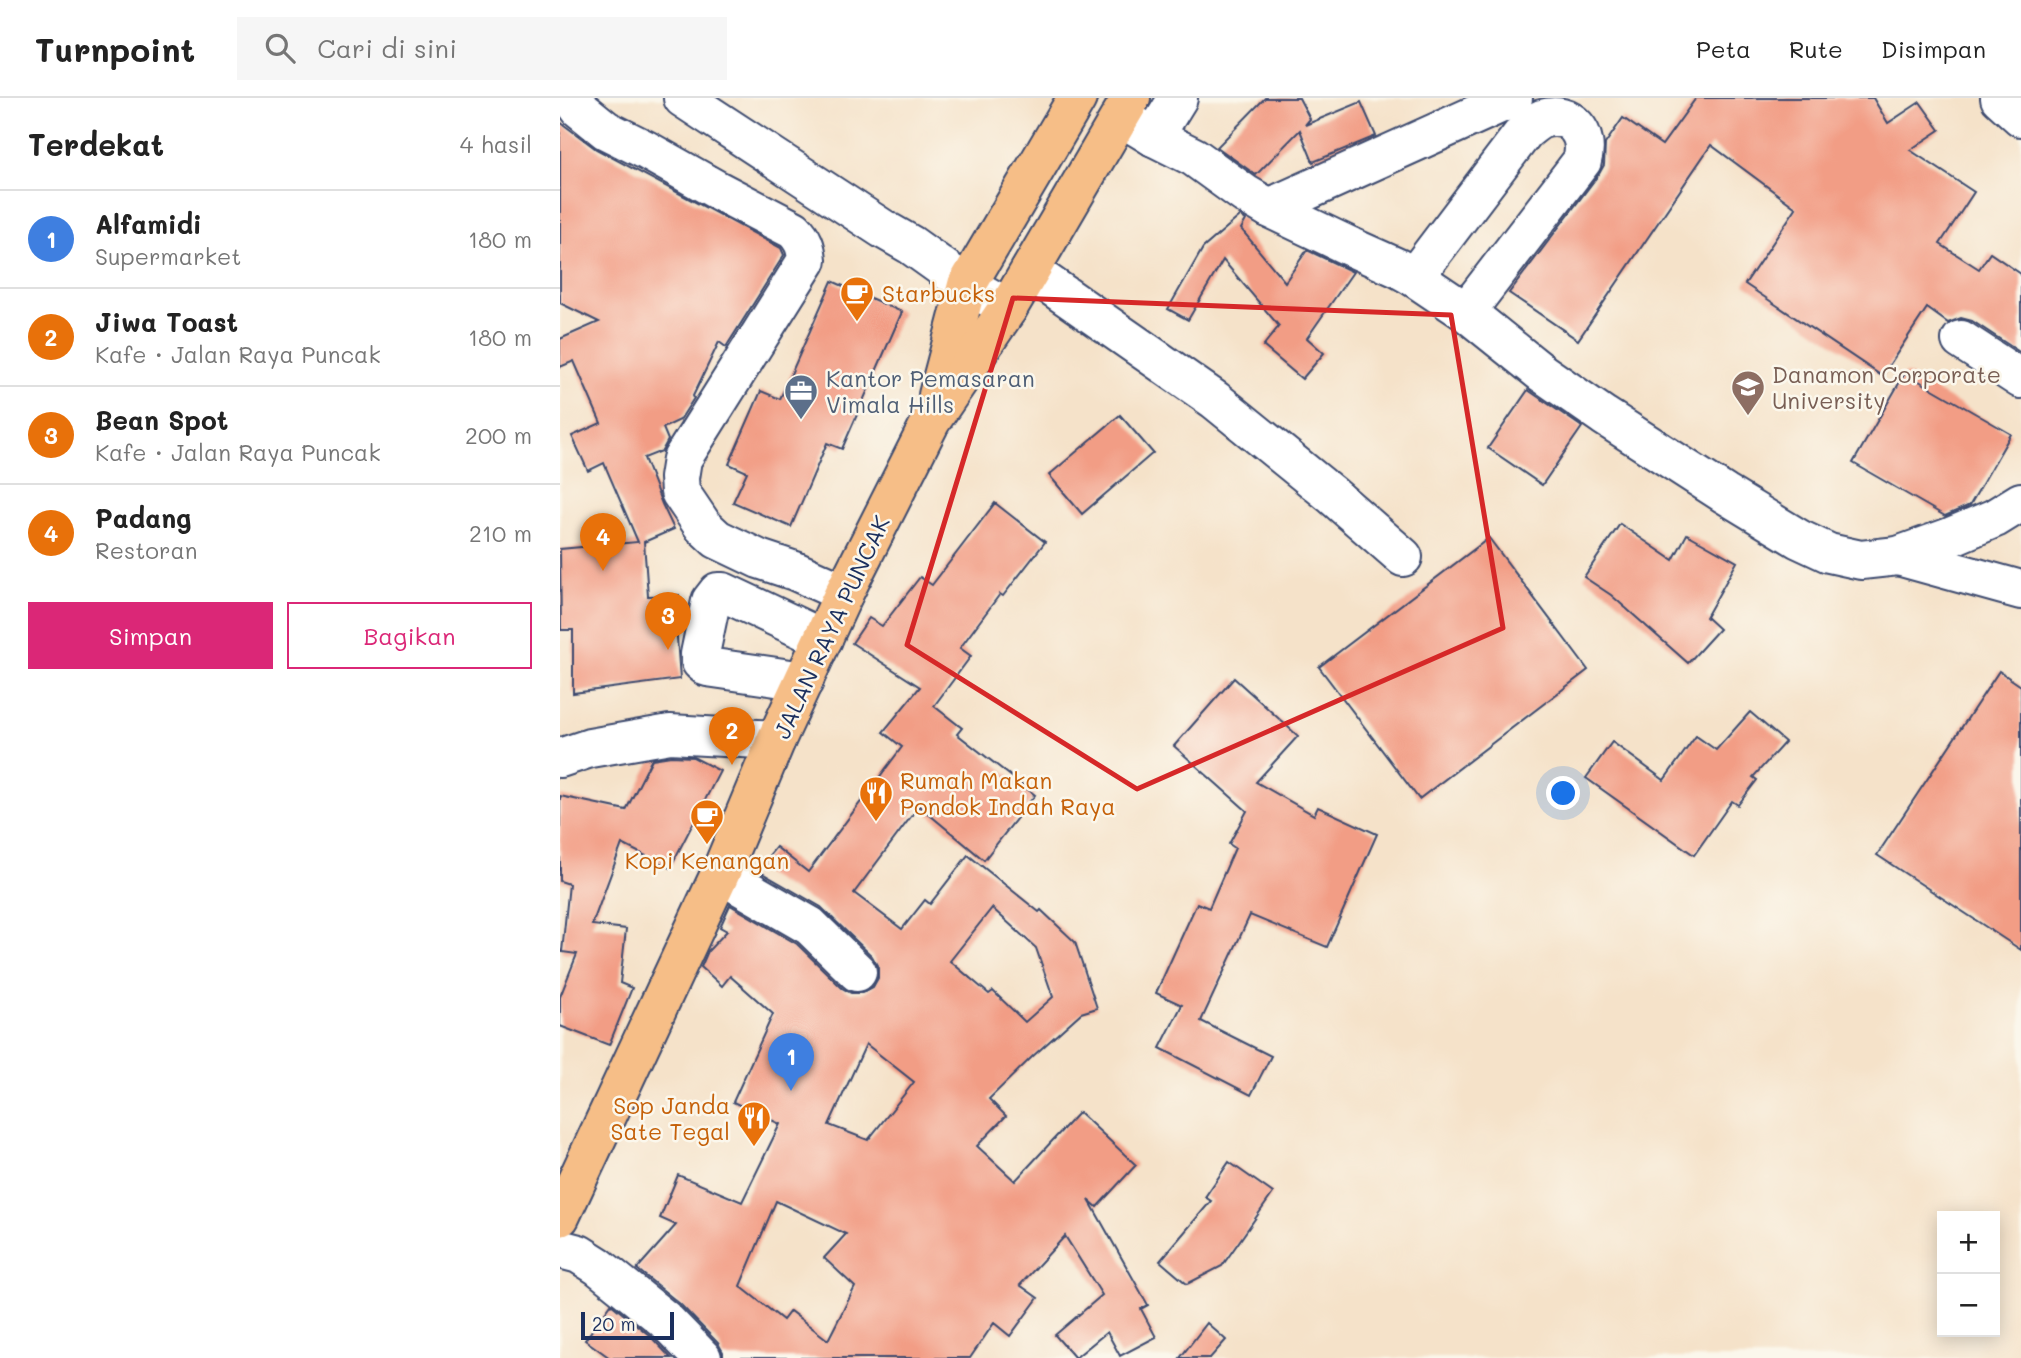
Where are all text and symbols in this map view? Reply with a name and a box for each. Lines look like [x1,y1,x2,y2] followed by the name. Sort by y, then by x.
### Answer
[237,17,727,80] search box
[35,27,195,70] text: Turnpoint
[261,29,299,67] icon: search
[317,31,457,65] text: Cari di sini
[1696,33,1751,64] text: Peta
[1789,33,1843,64] text: Rute
[1881,33,1986,64] text: Disimpan
[28,124,164,164] text: Terdekat
[460,129,532,159] text: 4 hasil
[95,207,202,241] text: Alfamidi
[46,224,56,254] text: 1
[468,224,532,254] text: 180 m
[95,241,241,271] text: Supermarket
[838,274,876,323] cafe icon: Starbucks
[882,278,995,308] place label: Starbucks
[95,305,238,339] text: Jiwa Toast
[45,322,57,352] text: 2
[468,322,532,352] text: 180 m
[95,339,381,369] text: Kafe · Jalan Raya Puncak
[1772,359,2001,415] place label: Danamon Corporate University
[826,363,1035,419] place label: Kantor Pemasaran Vimala Hills
[1729,368,1767,417] school or university icon: Danamon Corporate University
[782,372,820,421] office icon: Kantor Pemasaran Vimala Hills
[95,403,228,437] text: Bean Spot
[44,420,58,450] text: 3
[465,420,532,450] text: 200 m
[95,437,381,467] text: Kafe · Jalan Raya Puncak
[95,501,192,535] text: Padang
[766,511,896,743] street label: JALAN RAYA PUNCAK
[580,513,626,571] pin: 4
[44,518,58,548] text: 4
[469,518,532,548] text: 210 m
[95,535,198,565] text: Restoran
[645,592,691,650] pin: 3
[28,602,273,669] button: Simpan
[287,602,532,669] button: Bagikan
[709,707,755,765] pin: 2
[900,765,1116,821] place label: Rumah Makan Pondok Indah Raya
[857,774,895,823] restaurant icon: Rumah Makan Pondok Indah Raya
[1546,776,1580,810] your location
[688,797,726,846] cafe icon: Kopi Kenangan
[625,845,789,875] place label: Kopi Kenangan
[768,1033,814,1091] pin: 1
[611,1090,730,1146] place label: Sop Janda Sate Tegal
[735,1099,773,1148] restaurant icon: Sop Janda Sate Tegal
[1937,1211,2000,1337] map controls
[1937,1211,2000,1274] button: +
[1937,1274,2000,1337] button: −
[581,1309,674,1341] scale bar
[592,1311,636,1336] text: 20 m

